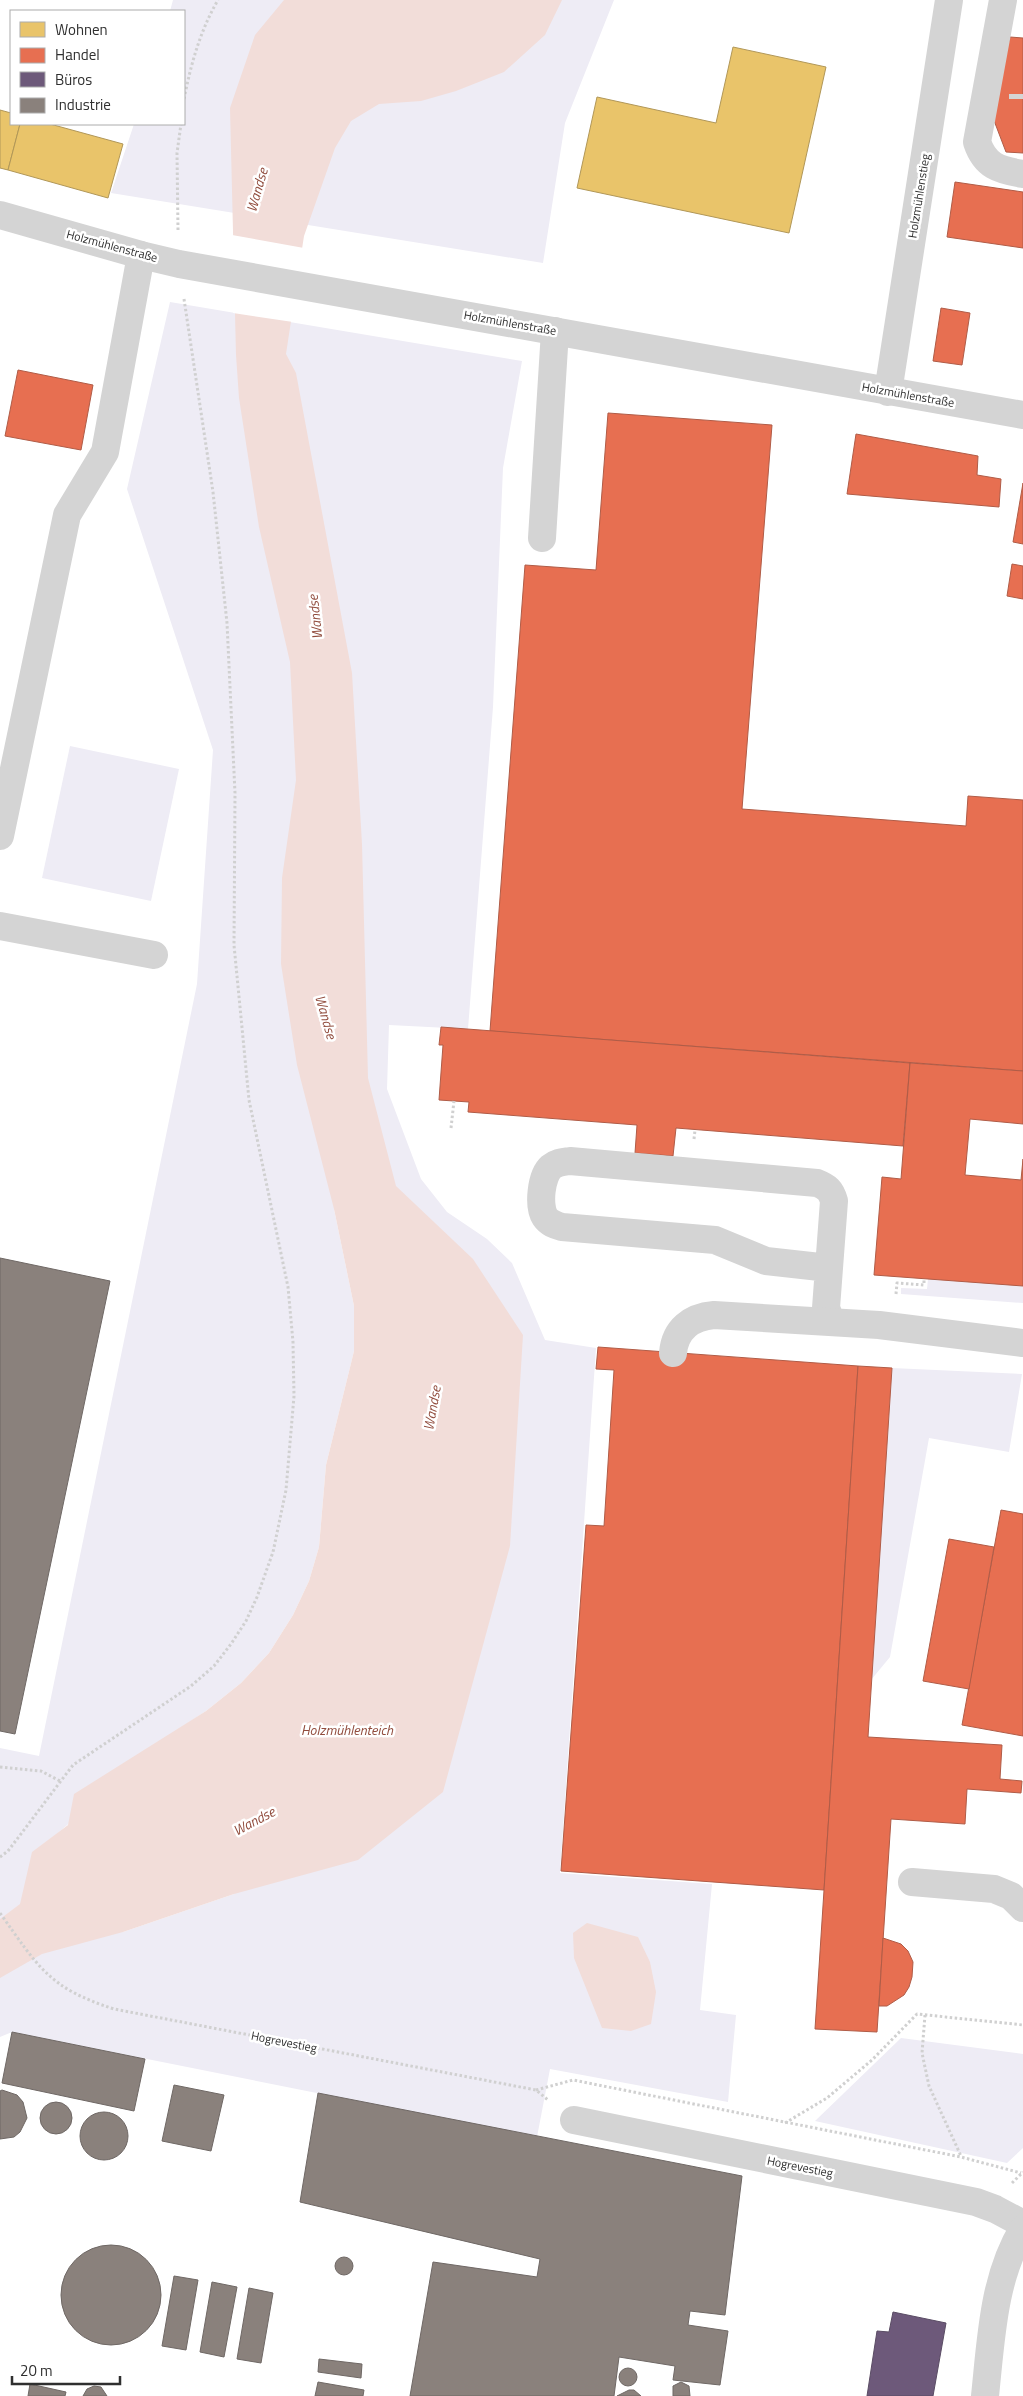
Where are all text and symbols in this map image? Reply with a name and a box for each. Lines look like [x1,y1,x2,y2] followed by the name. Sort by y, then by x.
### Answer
[10,10,185,125] legend
[55,18,108,41] text: Wohnen
[55,43,100,66] text: Handel
[55,68,92,91] text: Büros
[55,93,111,116] text: Industrie
[902,152,935,240] street label: Holzmühlenstieg
[240,164,273,214] water label: Wandse
[64,224,160,267] street label: Holzmühlenstraße
[462,305,558,340] street label: Holzmühlenstraße
[860,377,956,412] street label: Holzmühlenstraße
[302,592,327,640] water label: Wandse
[310,992,343,1043] water label: Wandse
[417,1383,446,1432] water label: Wandse
[301,1719,394,1740] water label: Holzmühlenteich
[229,1800,280,1840] water label: Wandse
[249,2026,319,2057] street label: Hogrevestieg
[765,2151,835,2182] street label: Hogrevestieg
[12,2354,120,2386] scale bar
[20,2359,53,2382] text: 20 m

